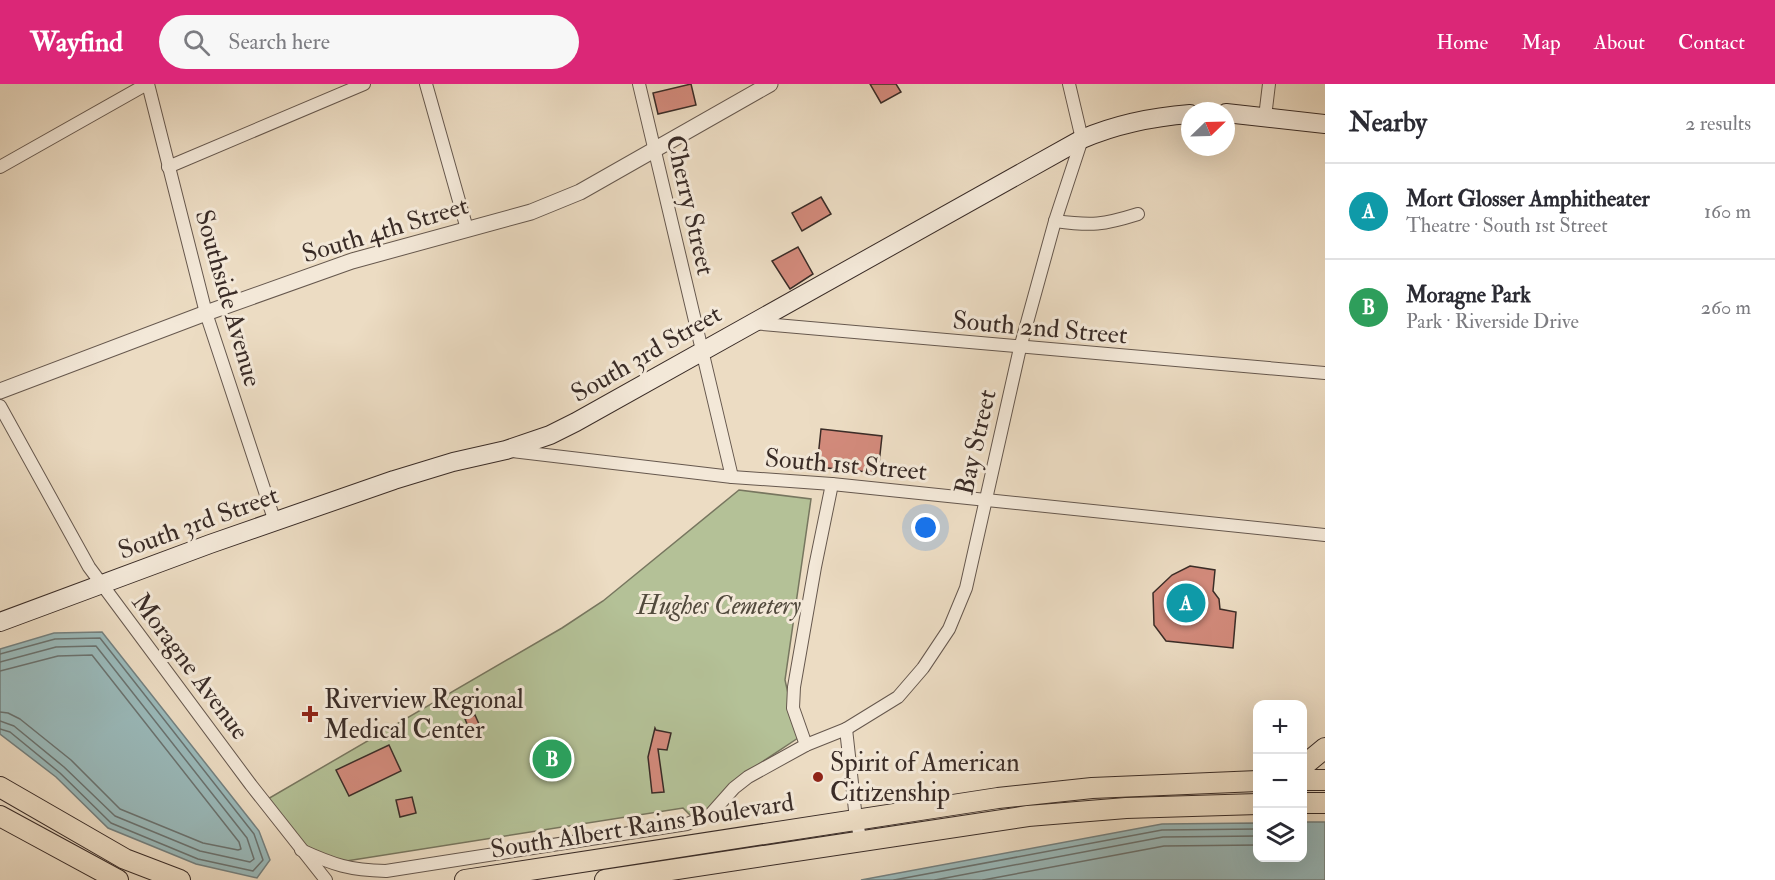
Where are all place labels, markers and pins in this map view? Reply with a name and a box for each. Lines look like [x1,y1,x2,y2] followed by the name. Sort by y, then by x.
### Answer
[1166,580,1206,626] pin: A
[324,684,524,746] place label: Riverview Regional Medical Center
[301,705,319,723] marker: Riverview Regional Medical Center
[532,736,572,782] pin: B
[830,747,1020,810] place label: Spirit of American Citizenship
[811,770,825,784] marker: Spirit of American Citizenship

